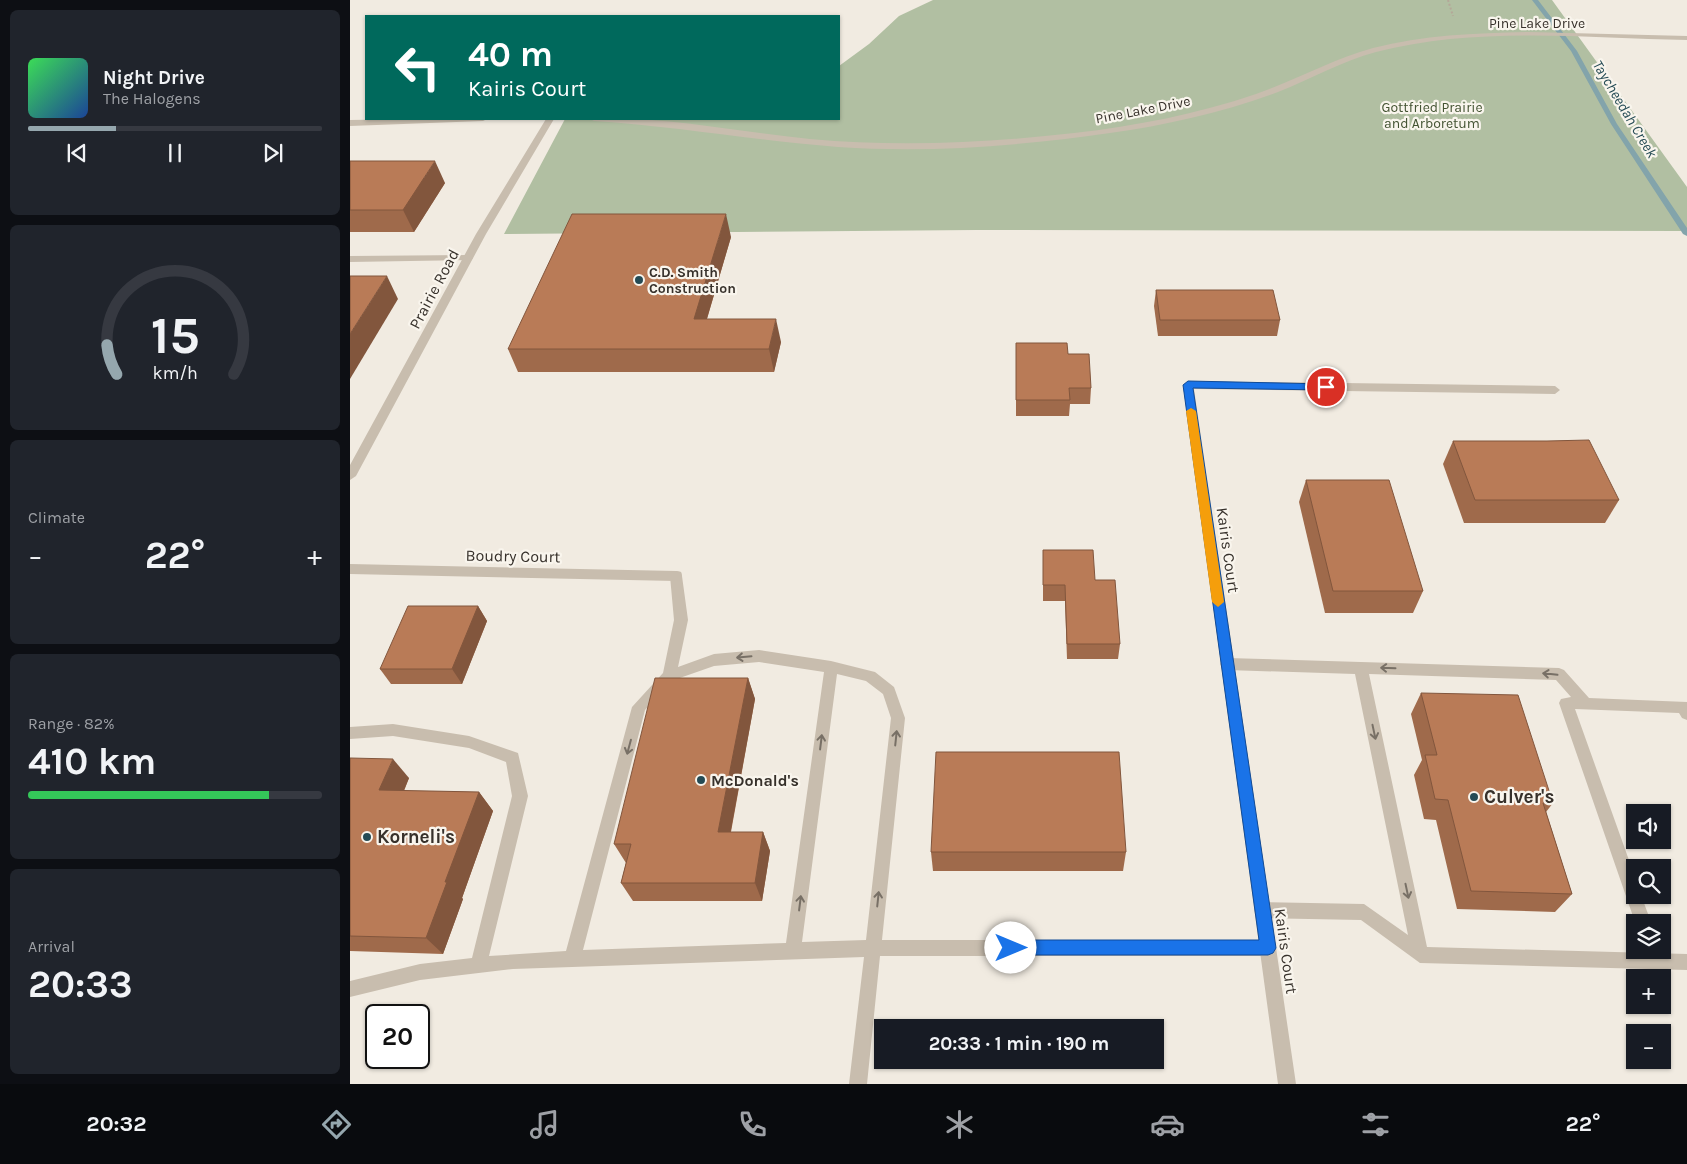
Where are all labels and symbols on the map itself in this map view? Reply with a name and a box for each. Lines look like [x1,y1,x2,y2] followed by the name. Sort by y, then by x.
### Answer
[1489,15,1585,32] street label: Pine Lake Drive
[1589,57,1661,161] water label: Taycheedah Creek
[1094,92,1192,128] street label: Pine Lake Drive
[1381,99,1483,132] park label: Gottfried Prairie and Arboretum
[405,246,463,332] street label: Prairie Road
[649,264,736,297] place label: C.D. Smith Construction
[633,274,645,286] marker: C.D. Smith Construction
[1305,366,1347,408] pin
[1213,506,1243,594] street label: Kairis Court
[465,546,561,566] street label: Boudry Court
[736,653,752,662] one-way arrow
[1380,663,1396,673] one-way arrow
[1543,669,1559,678] one-way arrow
[1370,724,1379,740] one-way arrow
[891,730,901,746] one-way arrow
[816,734,826,750] one-way arrow
[623,739,633,755] one-way arrow
[711,771,799,790] place label: McDonald's
[695,774,707,786] marker: McDonald's
[1484,786,1555,808] place label: Culver's
[1468,791,1480,803] marker: Culver's
[377,826,455,848] place label: Korneli's
[361,831,373,843] marker: Korneli's
[1403,883,1412,899] one-way arrow
[873,892,883,908] one-way arrow
[795,895,805,911] one-way arrow
[1271,907,1301,995] street label: Kairis Court
[984,921,1036,973] position arrow
[365,1004,430,1069] speed limit sign: 20

